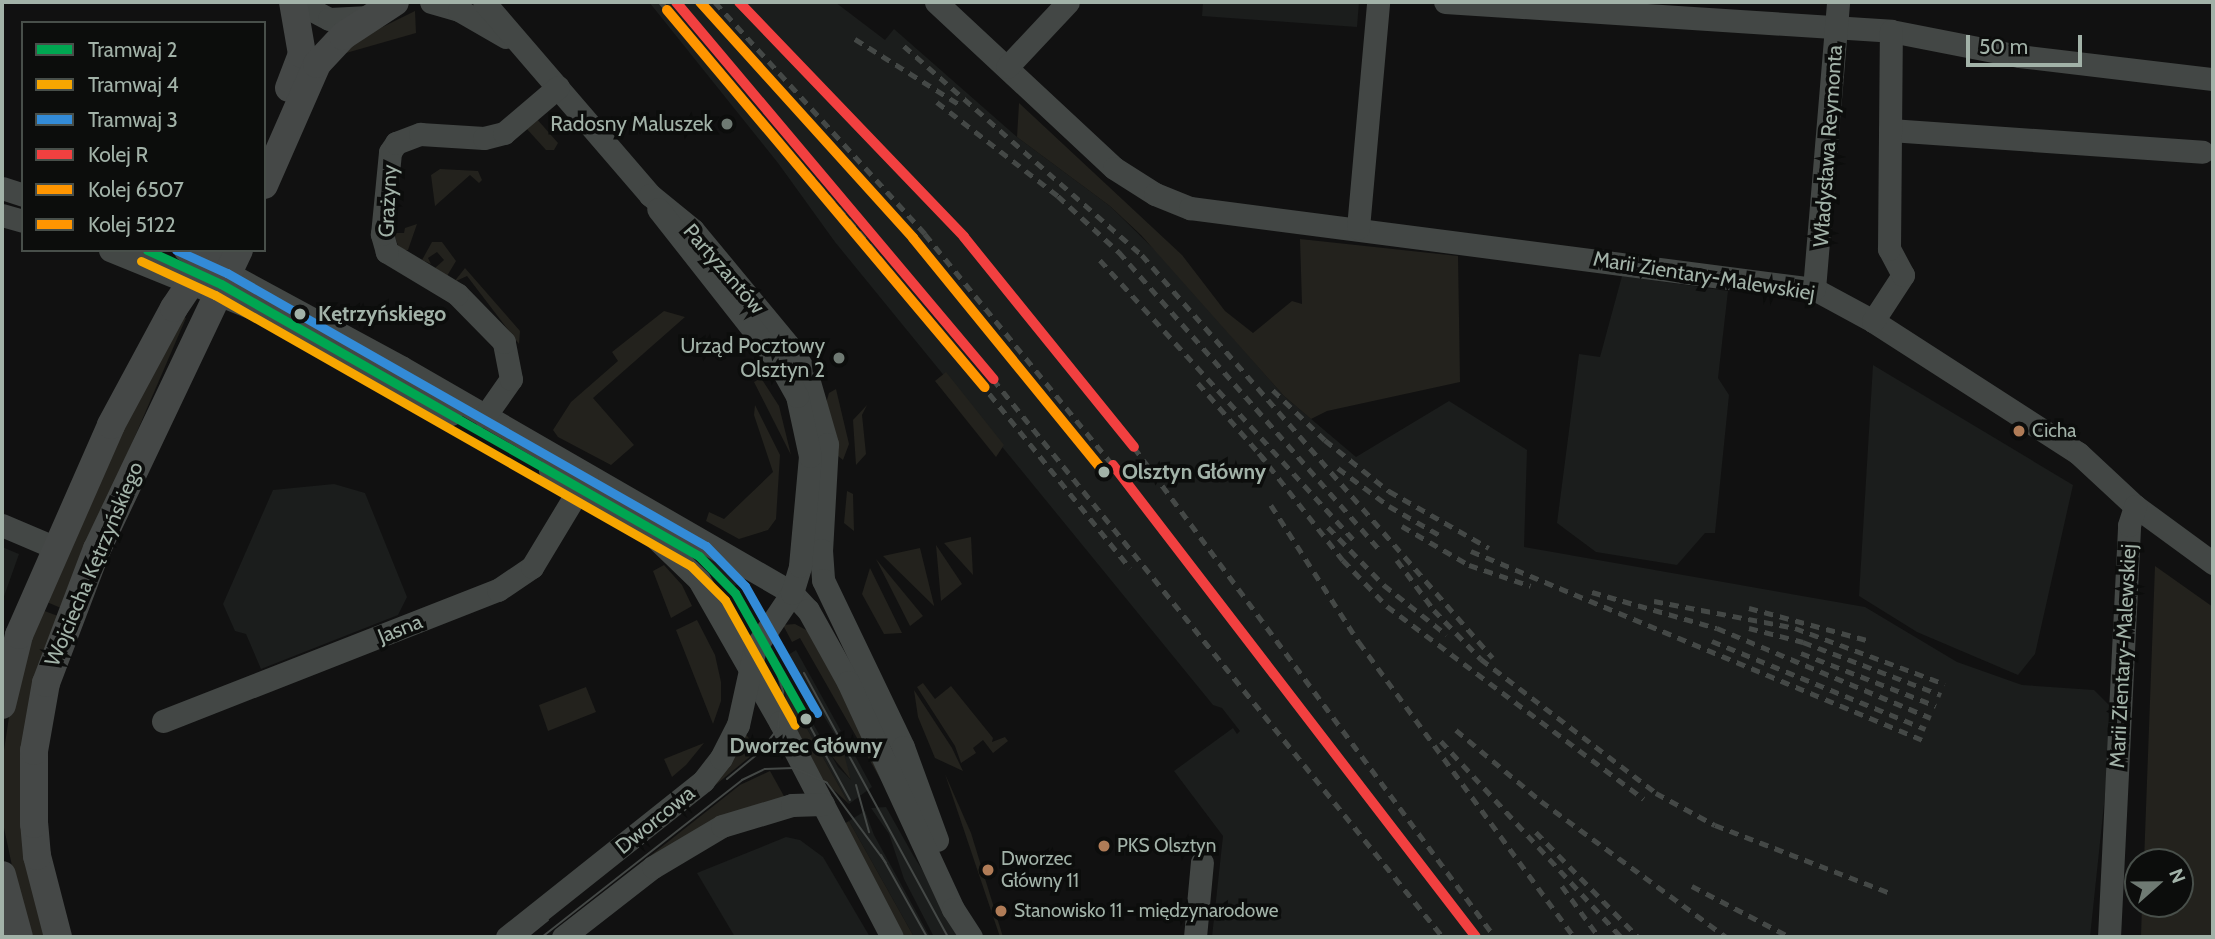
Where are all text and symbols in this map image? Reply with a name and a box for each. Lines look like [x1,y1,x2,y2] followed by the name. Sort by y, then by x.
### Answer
[21,21,266,252] legend
[1970,21,2086,65] scale bar
[1979,34,2028,59] text: 50 m
[88,37,178,62] text: Tramwaj 2
[1808,44,1848,248] street label: Władysława Reymonta
[88,72,179,97] text: Tramwaj 4
[88,107,178,132] text: Tramwaj 3
[550,111,713,137] place label: Radosny Maluszek
[719,116,735,132] marker: Radosny Maluszek
[88,142,148,167] text: Kolej R
[374,164,402,238] street label: Grażyny
[88,177,184,202] text: Kolej 6507
[88,212,176,237] text: Kolej 5122
[678,219,770,319] street label: Partyzantów
[1591,246,1817,306] street label: Marii Zientary-Malewskiej
[318,301,446,327] place label: Kętrzyńskiego
[289,303,311,325] marker: Kętrzyńskiego
[680,333,825,383] place label: Urząd Pocztowy Olsztyn 2
[831,350,847,366] marker: Urząd Pocztowy Olsztyn 2
[2032,420,2076,442] place label: Cicha
[2012,424,2026,438] marker: Cicha
[40,458,148,670] street label: Wojciecha Kętrzyńskiego
[1122,459,1266,485] place label: Olsztyn Główny
[1093,461,1115,483] marker: Olsztyn Główny
[2105,543,2141,769] street label: Marii Zientary-Malewskiej
[374,609,426,649] street label: Jasna
[795,708,817,730] marker: Dworzec Główny
[730,733,882,759] place label: Dworzec Główny
[610,781,700,859] street label: Dworcowa
[1117,835,1216,857] place label: PKS Olsztyn
[1097,839,1111,853] marker: PKS Olsztyn
[1001,848,1079,892] place label: Dworzec Główny 11
[2124,848,2194,918] north arrow
[981,863,995,877] marker: Dworzec Główny 11
[2164,866,2190,886] text: N
[1014,900,1279,922] place label: Stanowisko 11 - międzynarodowe
[994,904,1008,918] marker: Stanowisko 11 - międzynarodowe

